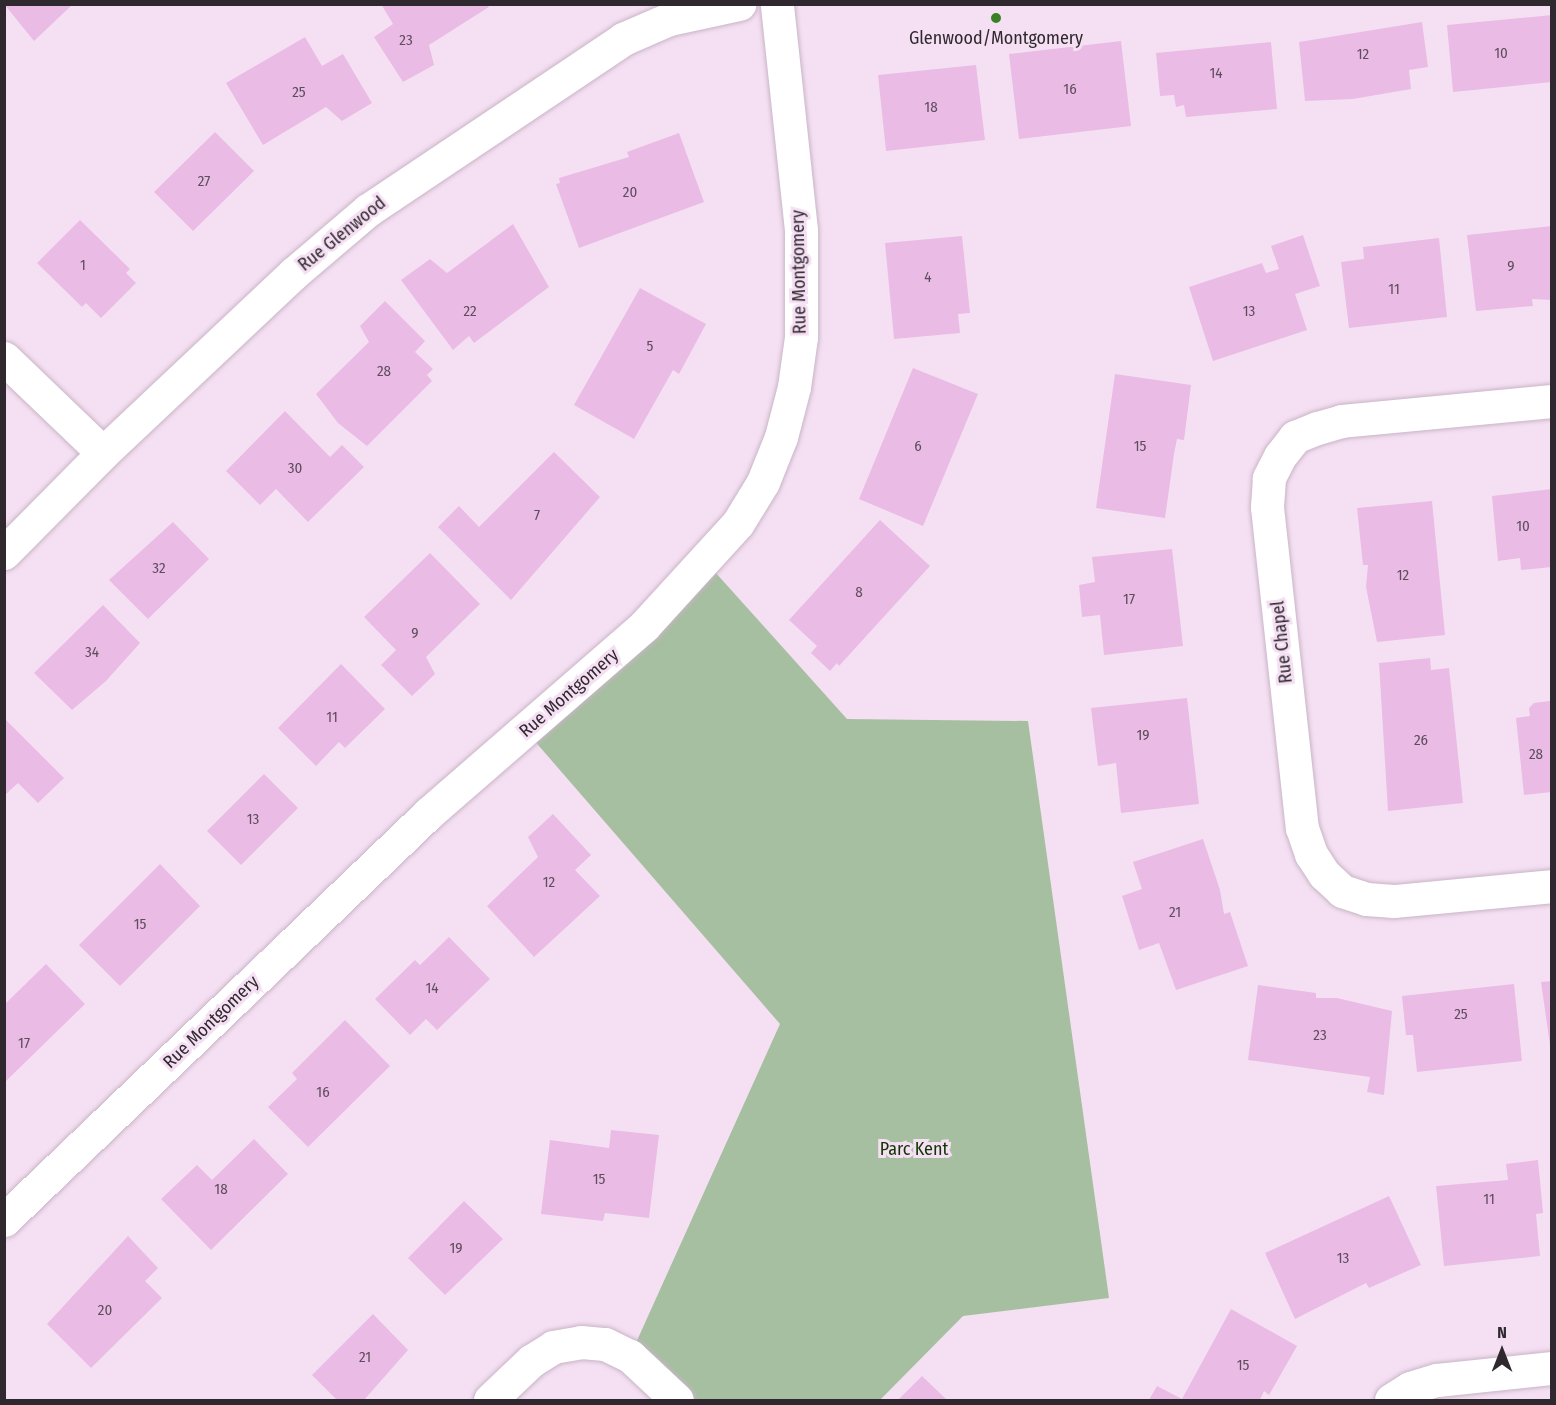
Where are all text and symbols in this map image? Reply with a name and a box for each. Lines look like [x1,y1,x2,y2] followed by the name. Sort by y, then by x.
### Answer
[989,11,1003,25] marker: Glenwood/Montgomery
[909,27,1083,49] place label: Glenwood/Montgomery
[399,32,413,50] house number: 23
[1494,45,1508,63] house number: 10
[1357,46,1369,64] house number: 12
[1209,65,1223,83] house number: 14
[1063,81,1077,99] house number: 16
[292,84,306,102] house number: 25
[924,99,938,117] house number: 18
[198,173,210,191] house number: 27
[623,184,637,202] house number: 20
[294,192,390,276] street label: Rue Glenwood
[787,210,811,334] street label: Rue Montgomery
[80,257,86,275] house number: 1
[1507,258,1515,276] house number: 9
[924,269,932,287] house number: 4
[1388,281,1400,299] house number: 11
[463,303,477,321] house number: 22
[1243,303,1255,321] house number: 13
[647,338,653,356] house number: 5
[377,363,391,381] house number: 28
[914,438,922,456] house number: 6
[1134,438,1146,456] house number: 15
[288,460,302,478] house number: 30
[534,507,540,525] house number: 7
[1516,518,1530,536] house number: 10
[152,560,166,578] house number: 32
[1397,567,1409,585] house number: 12
[855,584,863,602] house number: 8
[1123,591,1135,609] house number: 17
[1267,600,1297,684] street label: Rue Chapel
[411,625,419,643] house number: 9
[85,644,99,662] house number: 34
[515,644,623,742] street label: Rue Montgomery
[326,709,338,727] house number: 11
[1136,727,1150,745] house number: 19
[1414,732,1428,750] house number: 26
[1529,746,1543,764] house number: 28
[247,811,259,829] house number: 13
[543,874,555,892] house number: 12
[1169,904,1181,922] house number: 21
[134,916,146,934] house number: 15
[159,971,263,1073] street label: Rue Montgomery
[425,980,439,998] house number: 14
[1454,1006,1468,1024] house number: 25
[1313,1027,1327,1045] house number: 23
[18,1035,30,1053] house number: 17
[316,1084,330,1102] house number: 16
[880,1138,948,1160] park label: Parc Kent
[593,1171,605,1189] house number: 15
[214,1181,228,1199] house number: 18
[1483,1191,1495,1209] house number: 11
[449,1240,463,1258] house number: 19
[1337,1250,1349,1268] house number: 13
[98,1302,112,1320] house number: 20
[1472,1321,1532,1381] north arrow
[1497,1323,1507,1342] text: N
[359,1349,371,1367] house number: 21
[1237,1357,1249,1375] house number: 15

